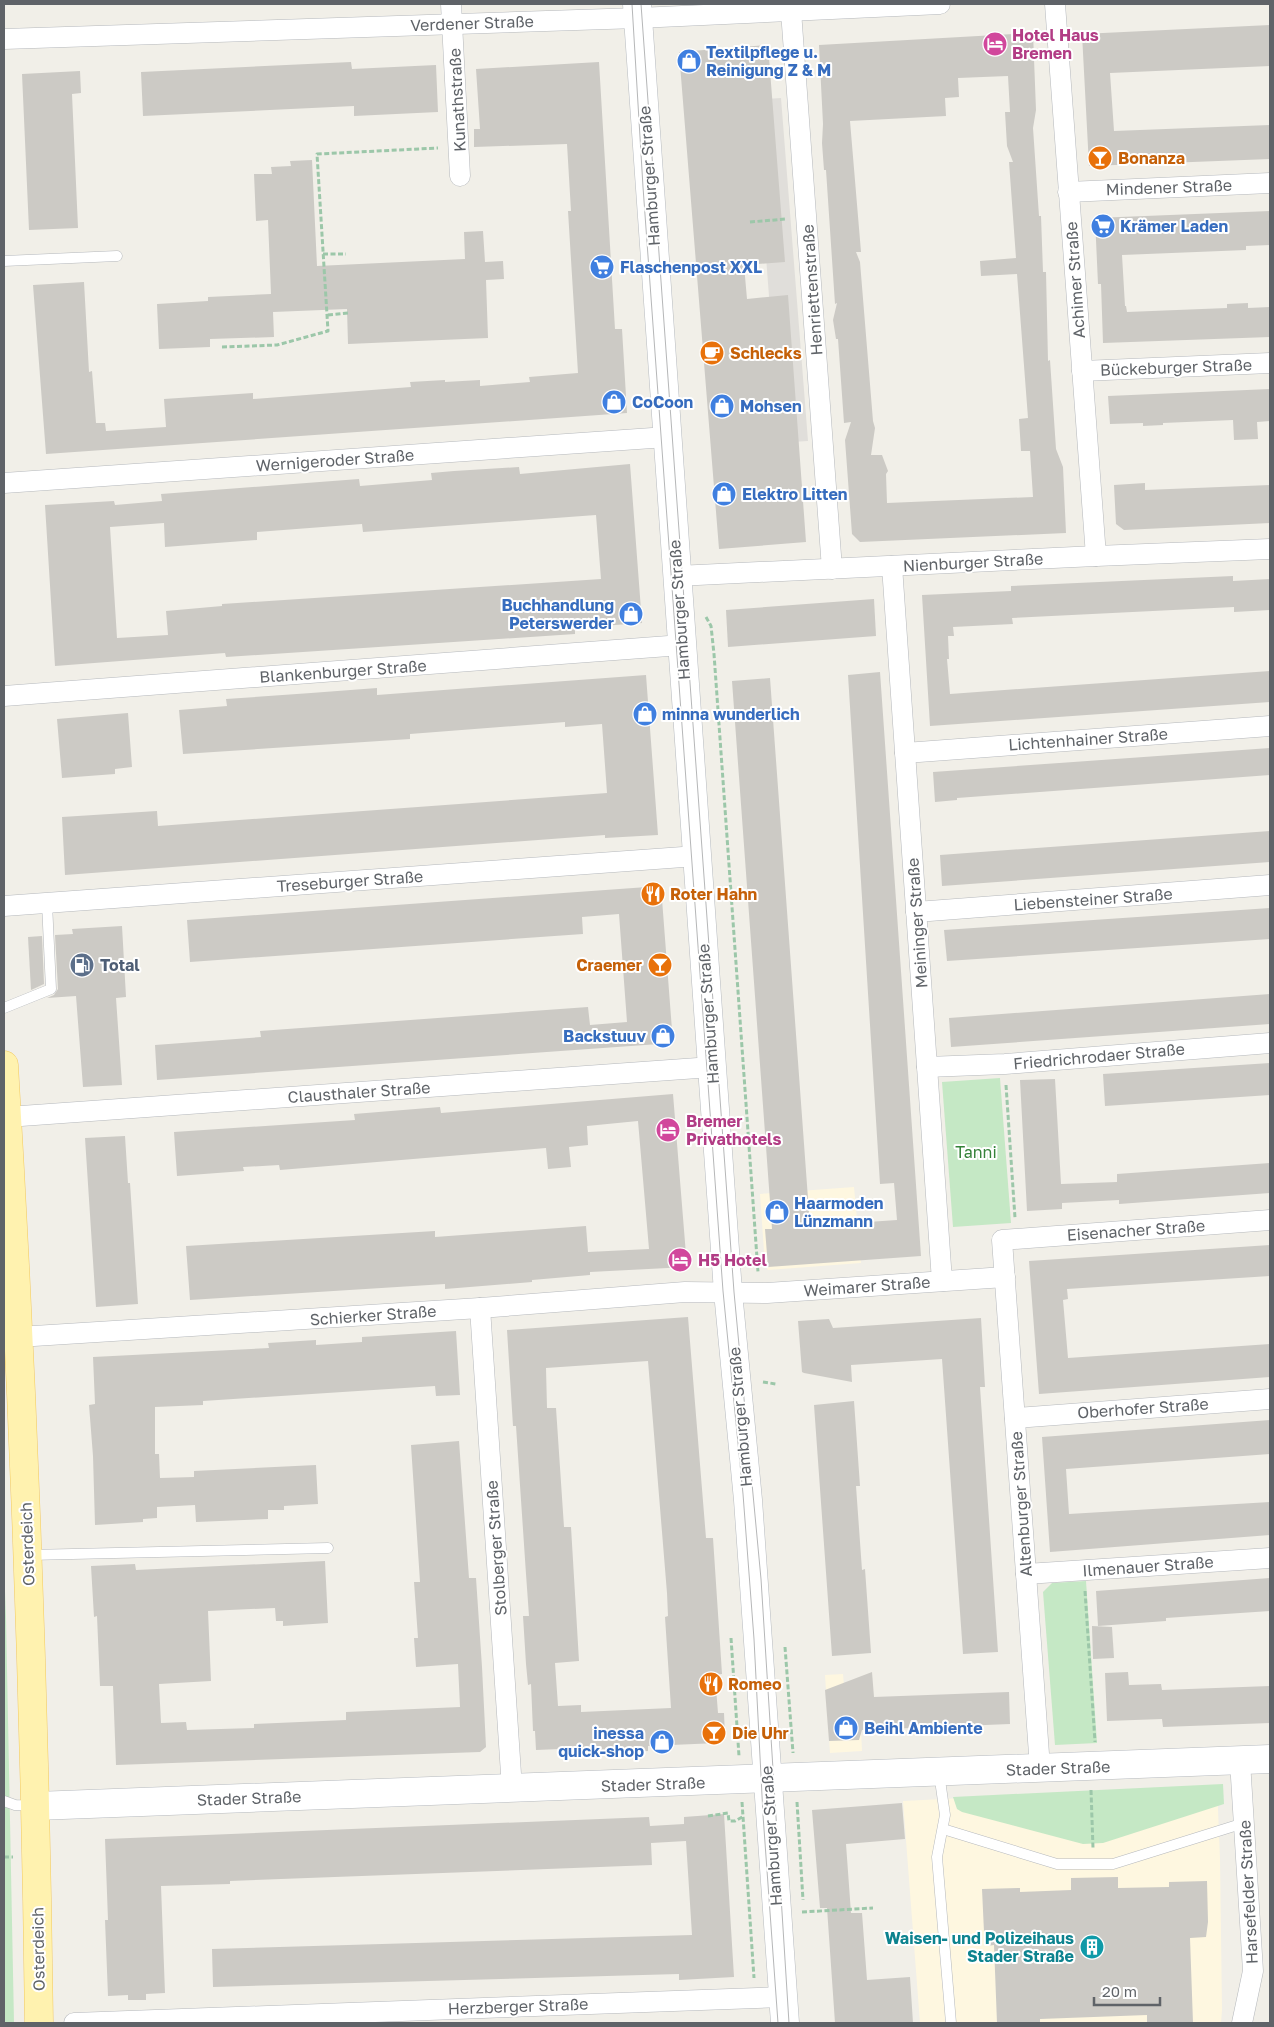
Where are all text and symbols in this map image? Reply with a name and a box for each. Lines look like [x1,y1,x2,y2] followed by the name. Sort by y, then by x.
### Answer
[410,11,534,35] street label: Verdener Straße
[1012,25,1099,63] place label: Hotel Haus Bremen
[982,31,1008,57] hotel icon: Hotel Haus Bremen
[706,42,831,80] place label: Textilpflege u. Reinigung Z & M
[444,48,470,152] street label: Kunathstraße
[676,48,702,74] shop icon: Textilpflege u. Reinigung Z & M
[634,105,664,247] street label: Hamburger Straße
[1087,145,1113,171] bar icon: Bonanza
[1118,148,1185,168] place label: Bonanza
[1106,175,1232,199] street label: Mindener Straße
[1090,213,1116,239] supermarket icon: Krämer Laden
[1120,216,1228,236] place label: Krämer Laden
[1061,221,1089,339] street label: Achimer Straße
[797,224,827,356] street label: Henriettenstraße
[589,254,615,280] supermarket icon: Flaschenpost XXL
[620,257,762,277] place label: Flaschenpost XXL
[699,340,725,366] cafe icon: Schlecks
[730,343,802,363] place label: Schlecks
[1100,354,1252,380] street label: Bückeburger Straße
[601,389,627,415] shop icon: CoCoon
[632,392,693,412] place label: CoCoon
[709,393,735,419] shop icon: Mohsen
[740,396,802,416] place label: Mohsen
[255,444,415,476] street label: Wernigeroder Straße
[711,481,737,507] shop icon: Elektro Litten
[742,484,848,504] place label: Elektro Litten
[664,539,694,681] street label: Hamburger Straße
[902,548,1044,576] street label: Nienburger Straße
[501,595,614,633] place label: Buchhandlung Peterswerder
[618,601,644,627] shop icon: Buchhandlung Peterswerder
[259,655,427,687] street label: Blankenburger Straße
[632,701,658,727] shop icon: minna wunderlich
[662,704,800,724] place label: minna wunderlich
[1008,723,1168,755] street label: Lichtenhainer Straße
[902,857,932,989] street label: Meininger Straße
[276,866,424,896] street label: Treseburger Straße
[640,881,666,907] restaurant icon: Roter Hahn
[1013,883,1173,915] street label: Liebensteiner Straße
[670,884,757,904] place label: Roter Hahn
[693,943,723,1085] street label: Hamburger Straße
[69,952,95,978] fuel station icon: Total
[647,952,673,978] bar icon: Craemer
[100,955,140,975] place label: Total
[576,955,642,975] place label: Craemer
[650,1023,676,1049] shop icon: Backstuuv
[563,1026,646,1046] place label: Backstuuv
[1012,1039,1186,1073] street label: Friedrichrodaer Straße
[287,1077,431,1107] street label: Clausthaler Straße
[686,1111,781,1149] place label: Bremer Privathotels
[655,1117,681,1143] hotel icon: Bremer Privathotels
[955,1142,997,1162] park label: Tanni
[794,1193,884,1231] place label: Haarmoden Lünzmann
[764,1199,790,1225] shop icon: Haarmoden Lünzmann
[1066,1215,1206,1245] street label: Eisenacher Straße
[667,1247,693,1273] hotel icon: H5 Hotel
[698,1250,767,1270] place label: H5 Hotel
[803,1272,931,1300] street label: Weimarer Straße
[309,1301,437,1329] street label: Schierker Straße
[724,1346,756,1488] street label: Hamburger Straße
[1077,1393,1209,1423] street label: Oberhofer Straße
[1006,1431,1036,1577] street label: Altenburger Straße
[481,1480,511,1616] street label: Stolberger Straße
[16,1502,38,1586] street label: Osterdeich
[1082,1551,1214,1581] street label: Ilmenauer Straße
[698,1671,724,1697] restaurant icon: Romeo
[728,1674,782,1694] place label: Romeo
[833,1715,859,1741] shop icon: Beihl Ambiente
[864,1718,983,1738] place label: Beihl Ambiente
[701,1720,727,1746] bar icon: Die Uhr
[558,1723,644,1761] place label: inessa quick-shop
[732,1723,789,1743] place label: Die Uhr
[649,1729,675,1755] shop icon: inessa quick-shop
[1005,1756,1111,1780] street label: Stader Straße
[756,1765,786,1907] street label: Hamburger Straße
[600,1772,706,1796] street label: Stader Straße
[196,1786,302,1810] street label: Stader Straße
[1234,1819,1262,1965] street label: Harsefelder Straße
[27,1907,49,1991] street label: Osterdeich
[885,1928,1074,1966] place label: Waisen- und Polizeihaus Stader Straße
[1079,1934,1105,1960] building icon: Waisen- und Polizeihaus Stader Straße
[1094,1974,1160,2006] scale bar
[1102,1982,1137,2000] text: 20 m
[447,1994,589,2018] street label: Herzberger Straße

